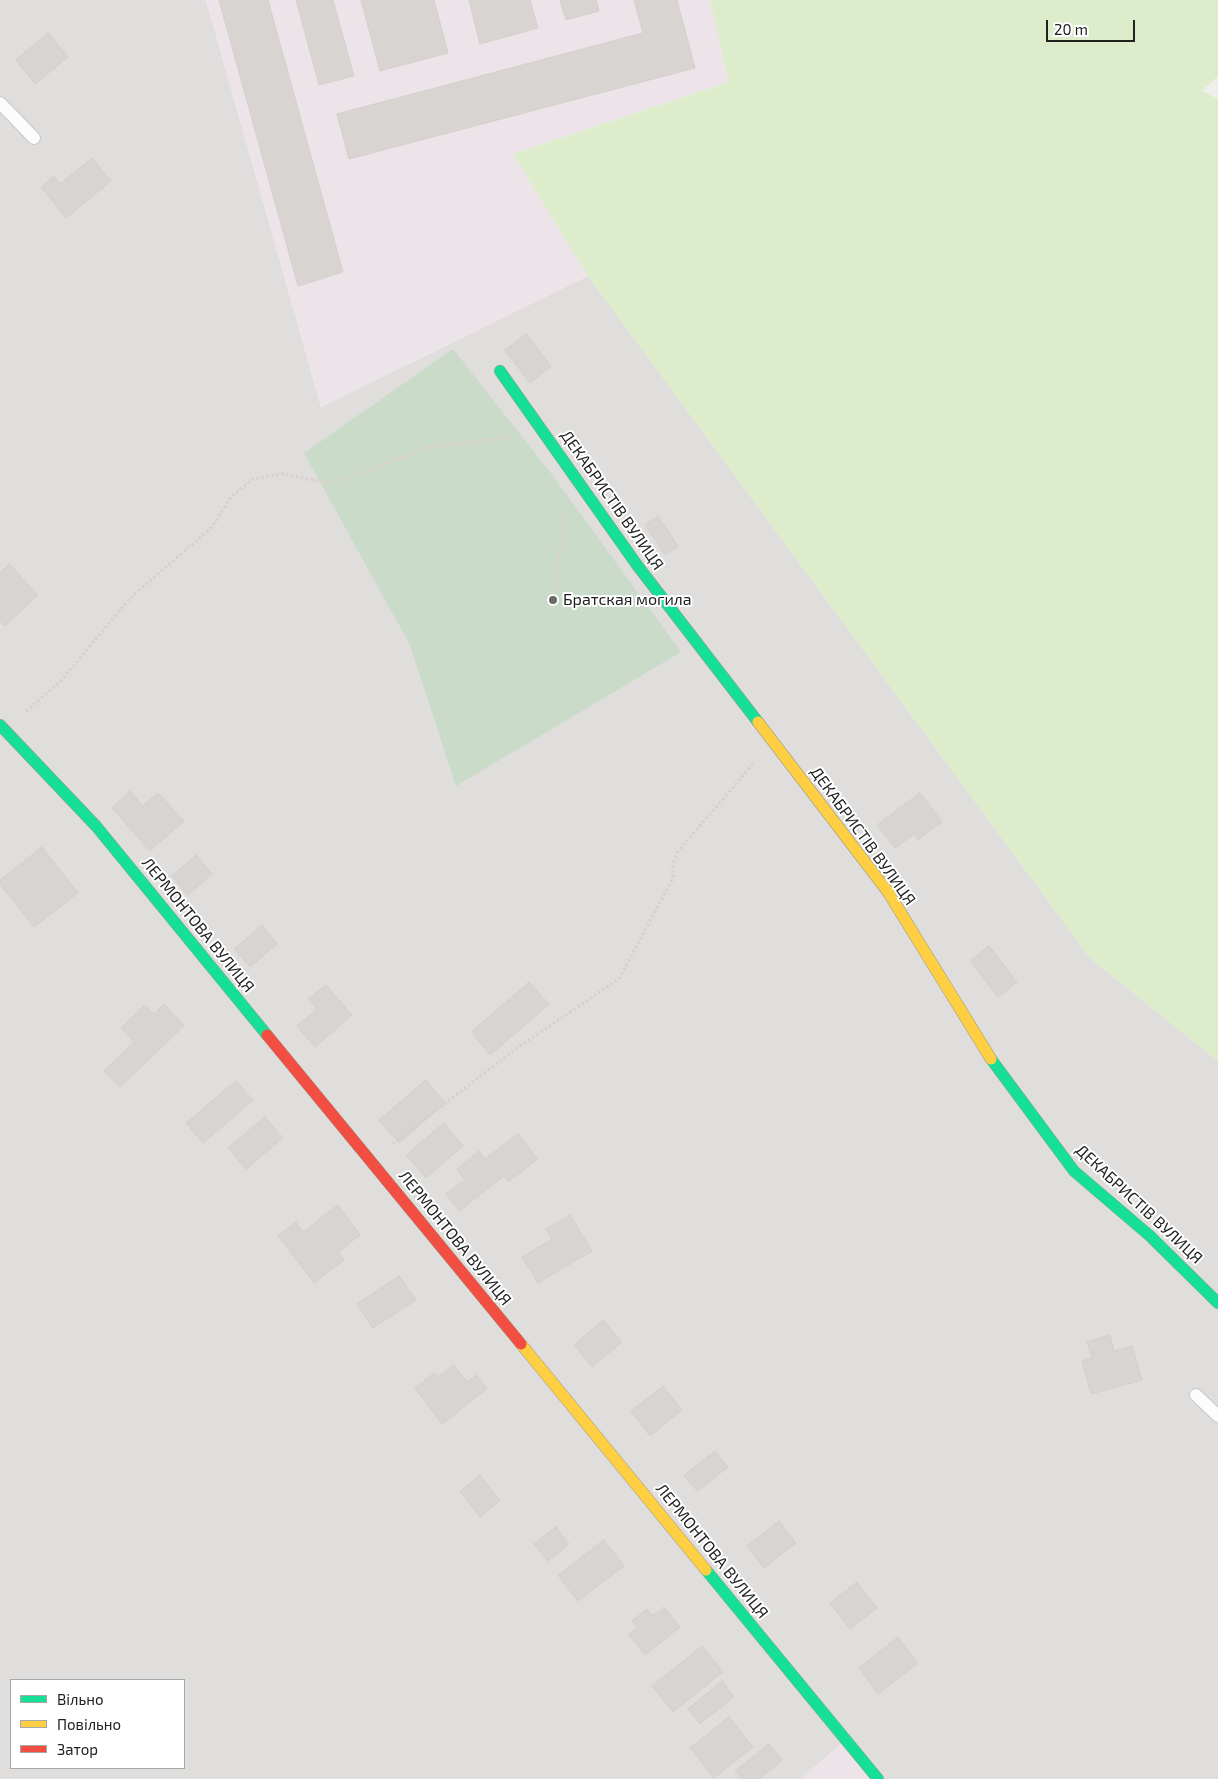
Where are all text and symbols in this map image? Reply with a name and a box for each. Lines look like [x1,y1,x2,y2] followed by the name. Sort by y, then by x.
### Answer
[1048,10,1137,42] scale bar
[1054,20,1088,38] text: 20 m
[556,426,668,574] street label: ДЕКАБРИСТІВ ВУЛИЦЯ
[563,590,692,610] place label: Братская могила
[547,594,559,606] marker: Братская могила
[806,763,920,909] street label: ДЕКАБРИСТІВ ВУЛИЦЯ
[138,854,258,996] street label: ЛЕРМОНТОВА ВУЛИЦЯ
[1072,1140,1206,1268] street label: ДЕКАБРИСТІВ ВУЛИЦЯ
[395,1167,515,1309] street label: ЛЕРМОНТОВА ВУЛИЦЯ
[652,1480,772,1622] street label: ЛЕРМОНТОВА ВУЛИЦЯ
[10,1679,185,1769] legend
[57,1690,104,1708] text: Вільно
[57,1715,121,1733] text: Повільно
[57,1740,98,1758] text: Затор

